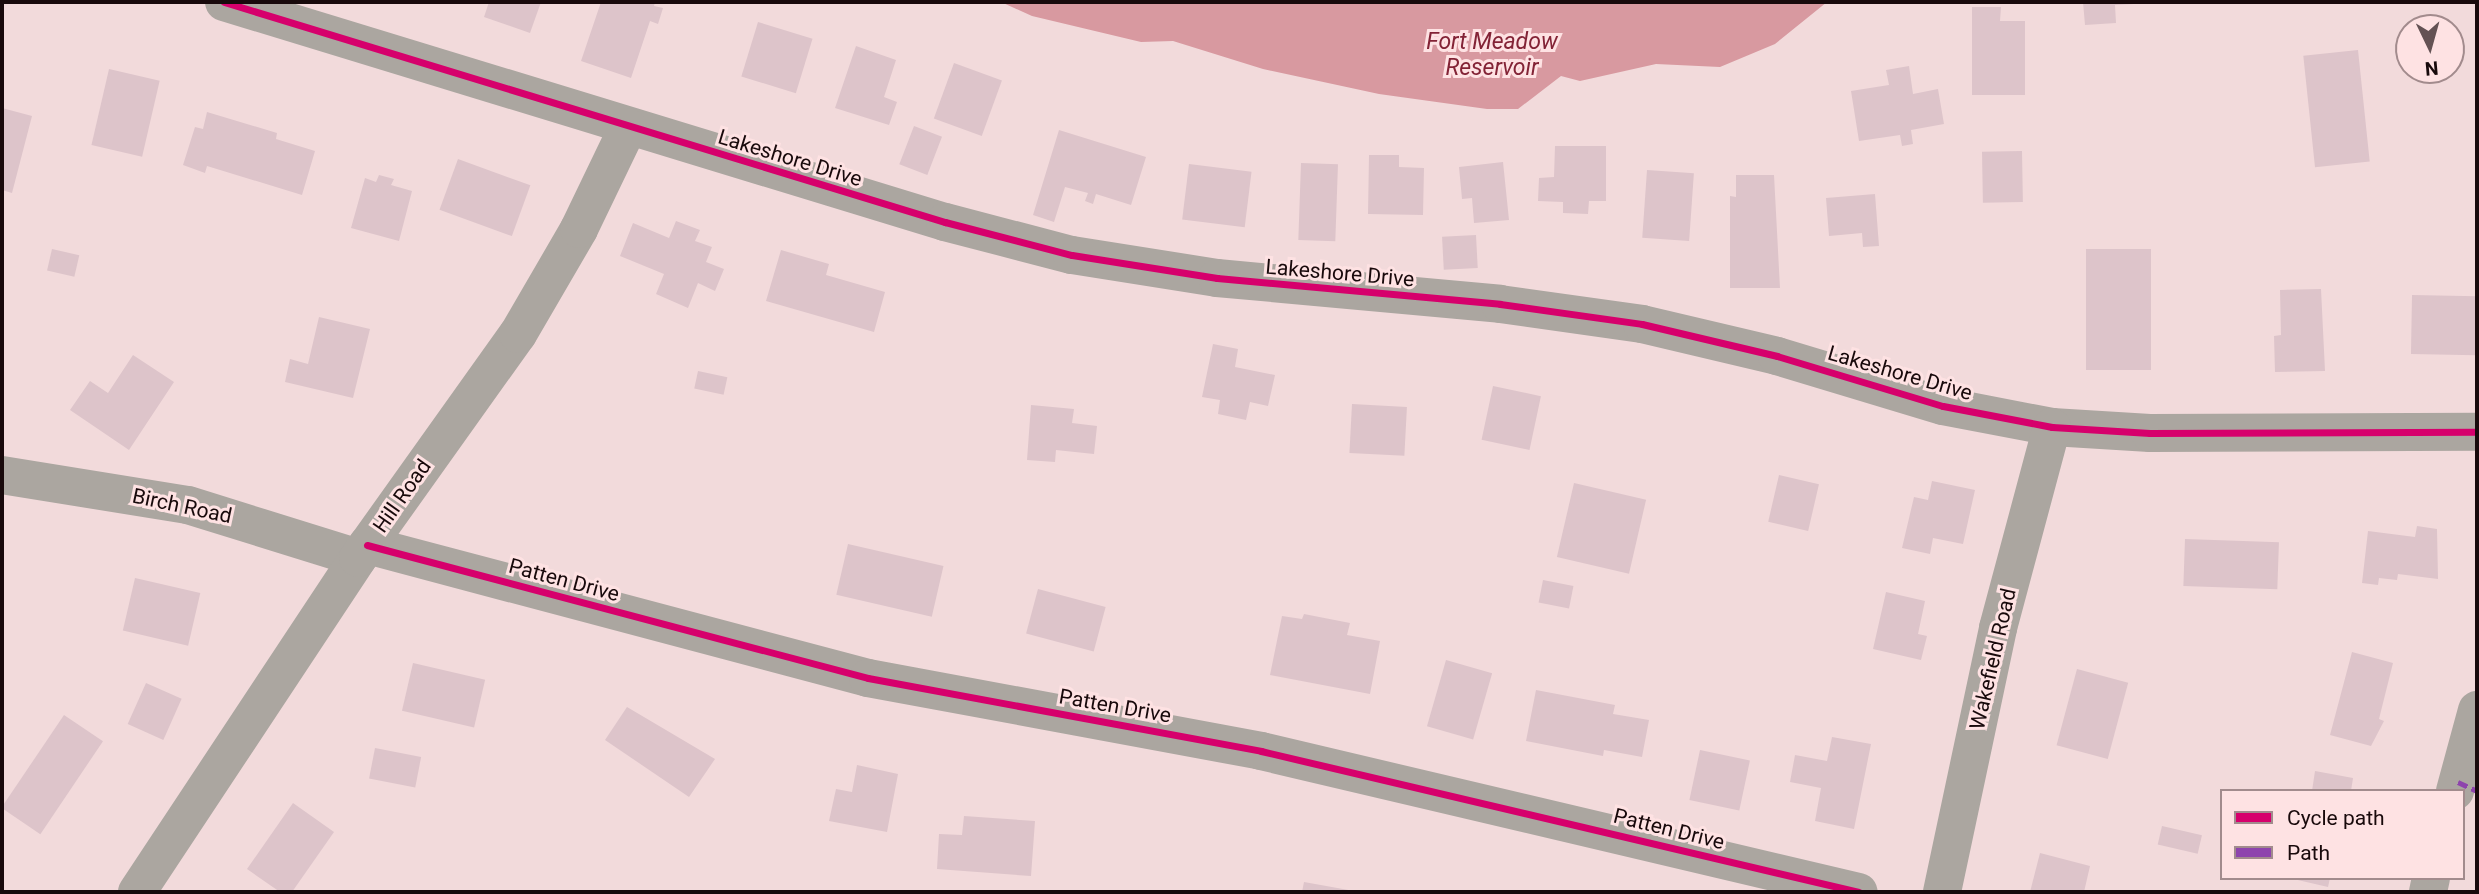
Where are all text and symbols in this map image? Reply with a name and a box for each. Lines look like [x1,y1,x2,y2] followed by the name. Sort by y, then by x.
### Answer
[2395,14,2465,84] north arrow
[1426,28,1558,82] water label: Fort Meadow Reservoir
[2424,56,2439,80] text: N
[715,124,865,192] street label: Lakeshore Drive
[1265,254,1415,292] street label: Lakeshore Drive
[1825,340,1975,406] street label: Lakeshore Drive
[368,454,436,538] street label: Hill Road
[130,483,234,529] street label: Birch Road
[506,553,622,607] street label: Patten Drive
[1964,586,2022,732] street label: Wakefield Road
[1057,684,1173,728] street label: Patten Drive
[2220,789,2465,880] legend
[1611,803,1727,855] street label: Patten Drive
[2287,806,2385,830] text: Cycle path
[2287,841,2330,865] text: Path

